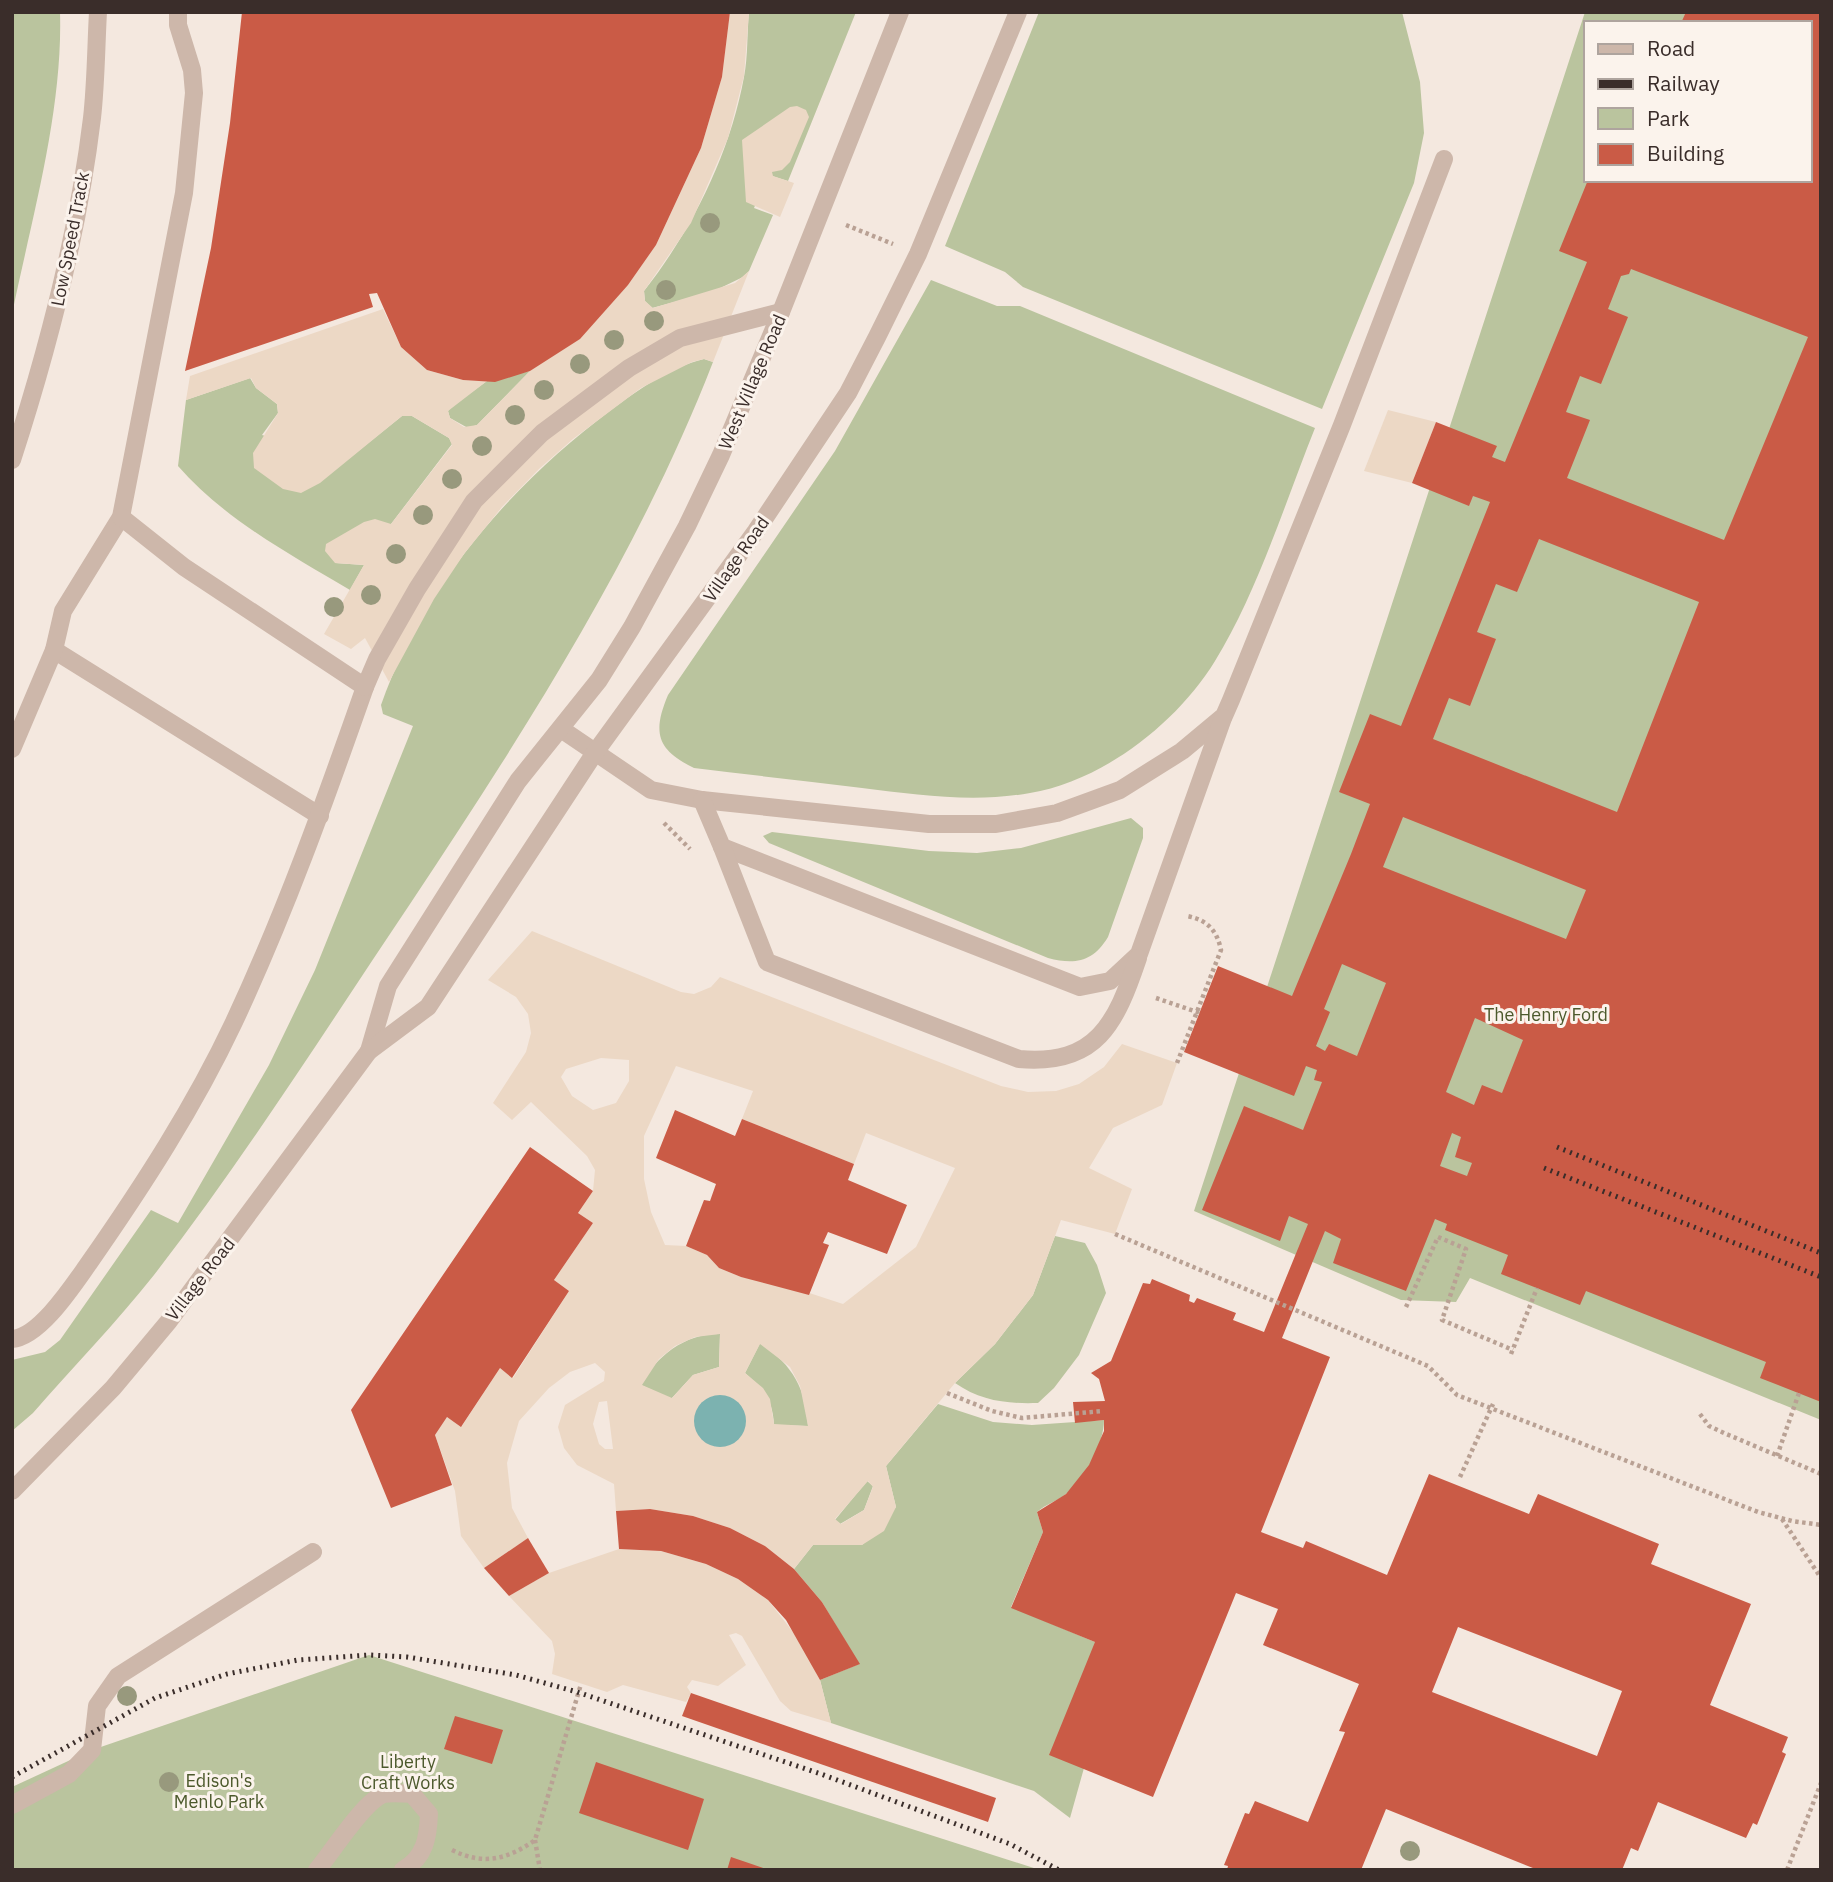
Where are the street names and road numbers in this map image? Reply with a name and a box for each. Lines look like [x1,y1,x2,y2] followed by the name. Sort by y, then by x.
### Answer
[46,169,94,308] street label: Low Speed Track
[713,311,791,453] street label: West Village Road
[698,512,774,606] street label: Village Road
[160,1233,240,1325] street label: Village Road

